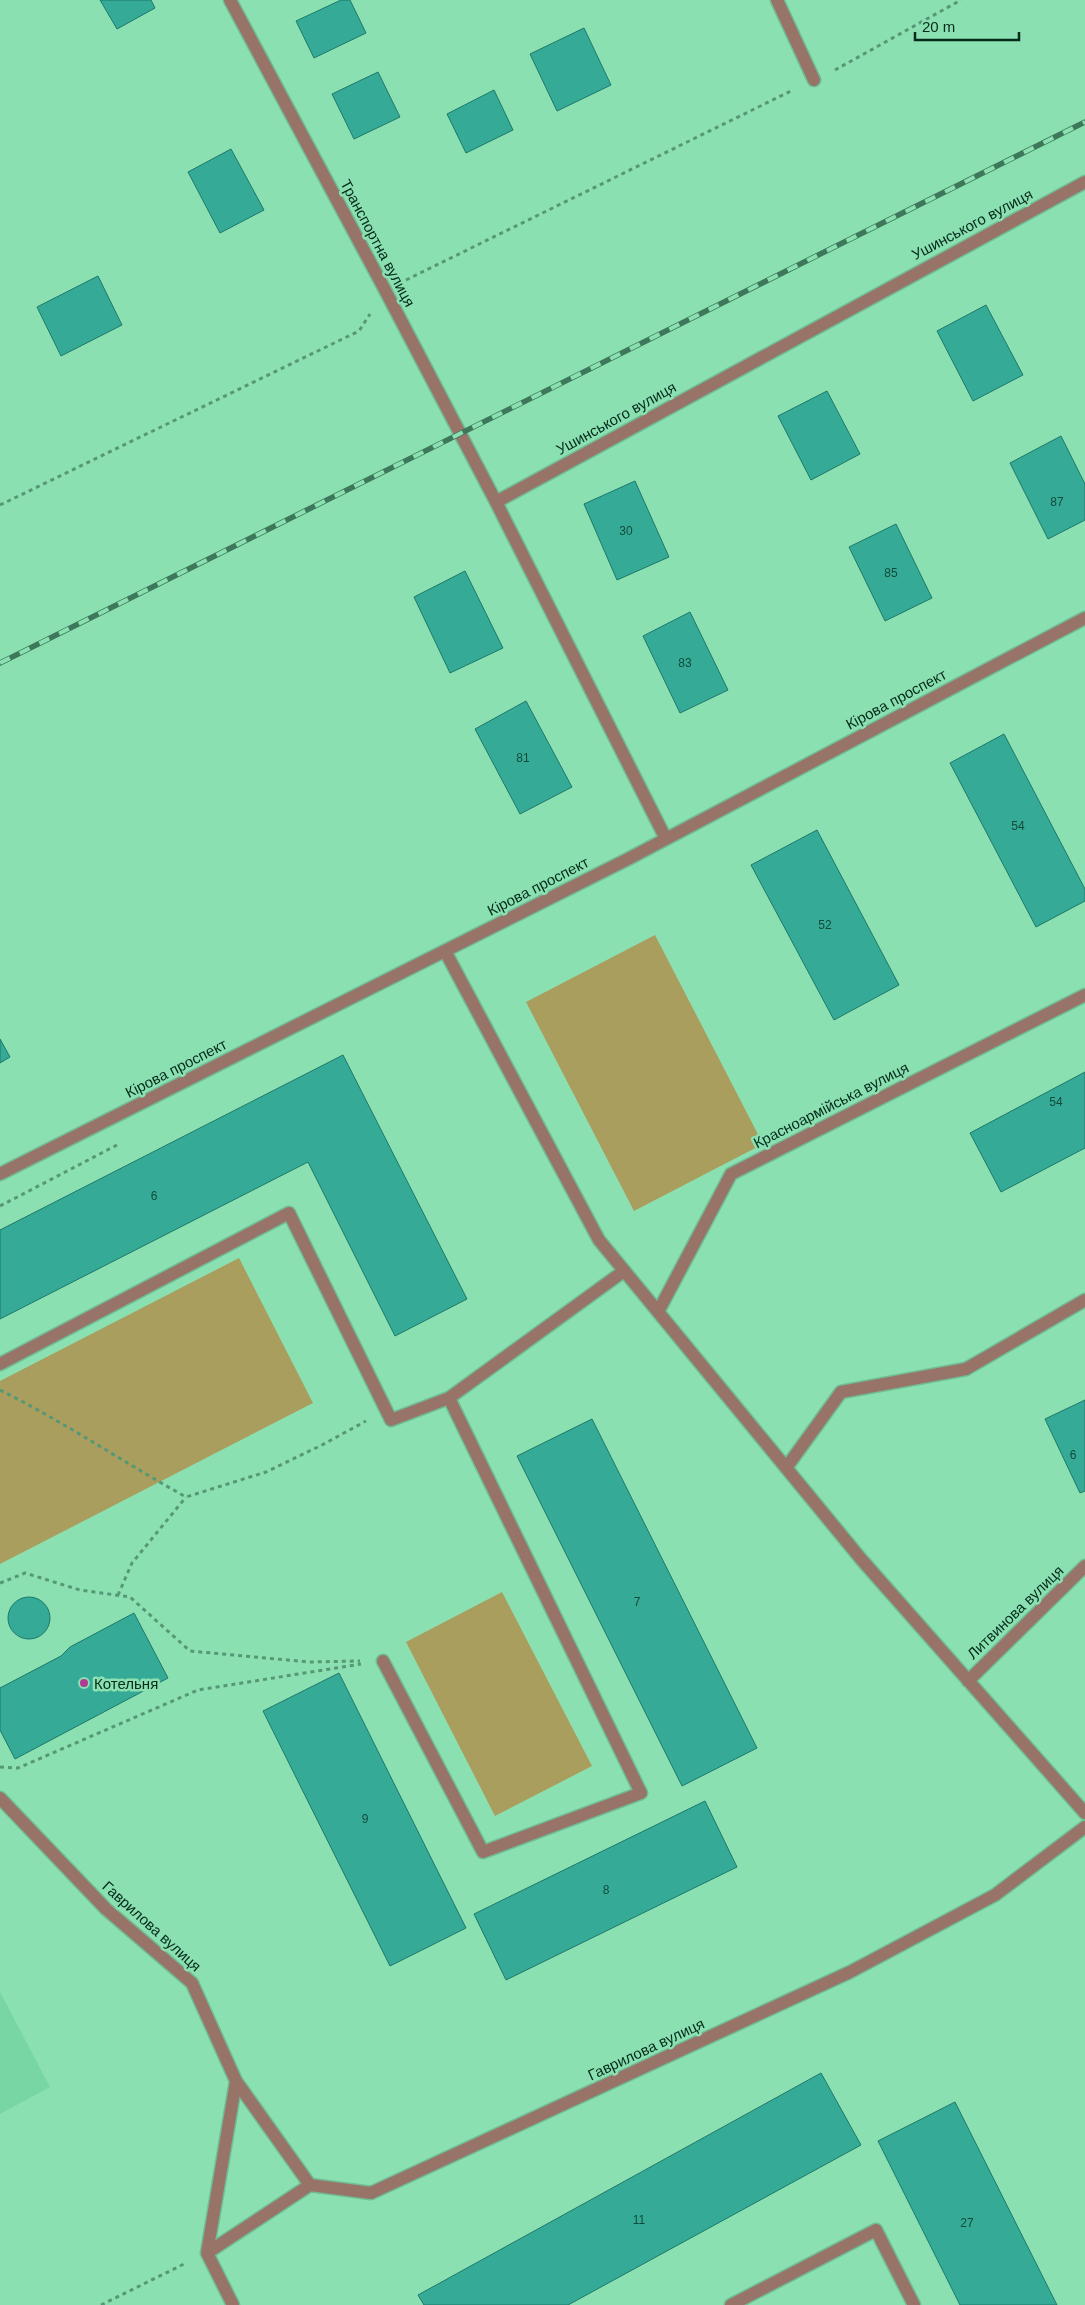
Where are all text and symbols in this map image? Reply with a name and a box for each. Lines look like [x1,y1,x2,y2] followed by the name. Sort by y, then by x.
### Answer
[915,10,1019,42] scale bar
[922,18,955,35] text: 20 m
[337,176,419,310] street label: Транспортна вулиця
[909,185,1035,263] street label: Ушинського вулиця
[553,378,679,458] street label: Ушинського вулиця
[1050,495,1064,509] house number: 87
[619,524,633,538] house number: 30
[884,566,898,580] house number: 85
[678,656,692,670] house number: 83
[843,665,949,733] street label: Кірова проспект
[516,751,530,765] house number: 81
[1011,819,1025,833] house number: 54
[484,853,592,919] street label: Кірова проспект
[818,918,832,932] house number: 52
[122,1035,230,1101] street label: Кірова проспект
[751,1058,911,1152] street label: Красноармійська вулиця
[1049,1095,1063,1109] house number: 54
[151,1189,158,1203] house number: 6
[1070,1448,1077,1462] house number: 6
[963,1562,1067,1662] street label: Литвинова вулиця
[634,1595,641,1609] house number: 7
[94,1675,158,1692] place label: Котельня
[78,1677,90,1689] marker: Котельня
[362,1812,369,1826] house number: 9
[99,1877,205,1975] street label: Гаврилова вулиця
[603,1883,610,1897] house number: 8
[585,2015,707,2083] street label: Гаврилова вулиця
[633,2213,646,2227] house number: 11
[960,2216,974,2230] house number: 27

